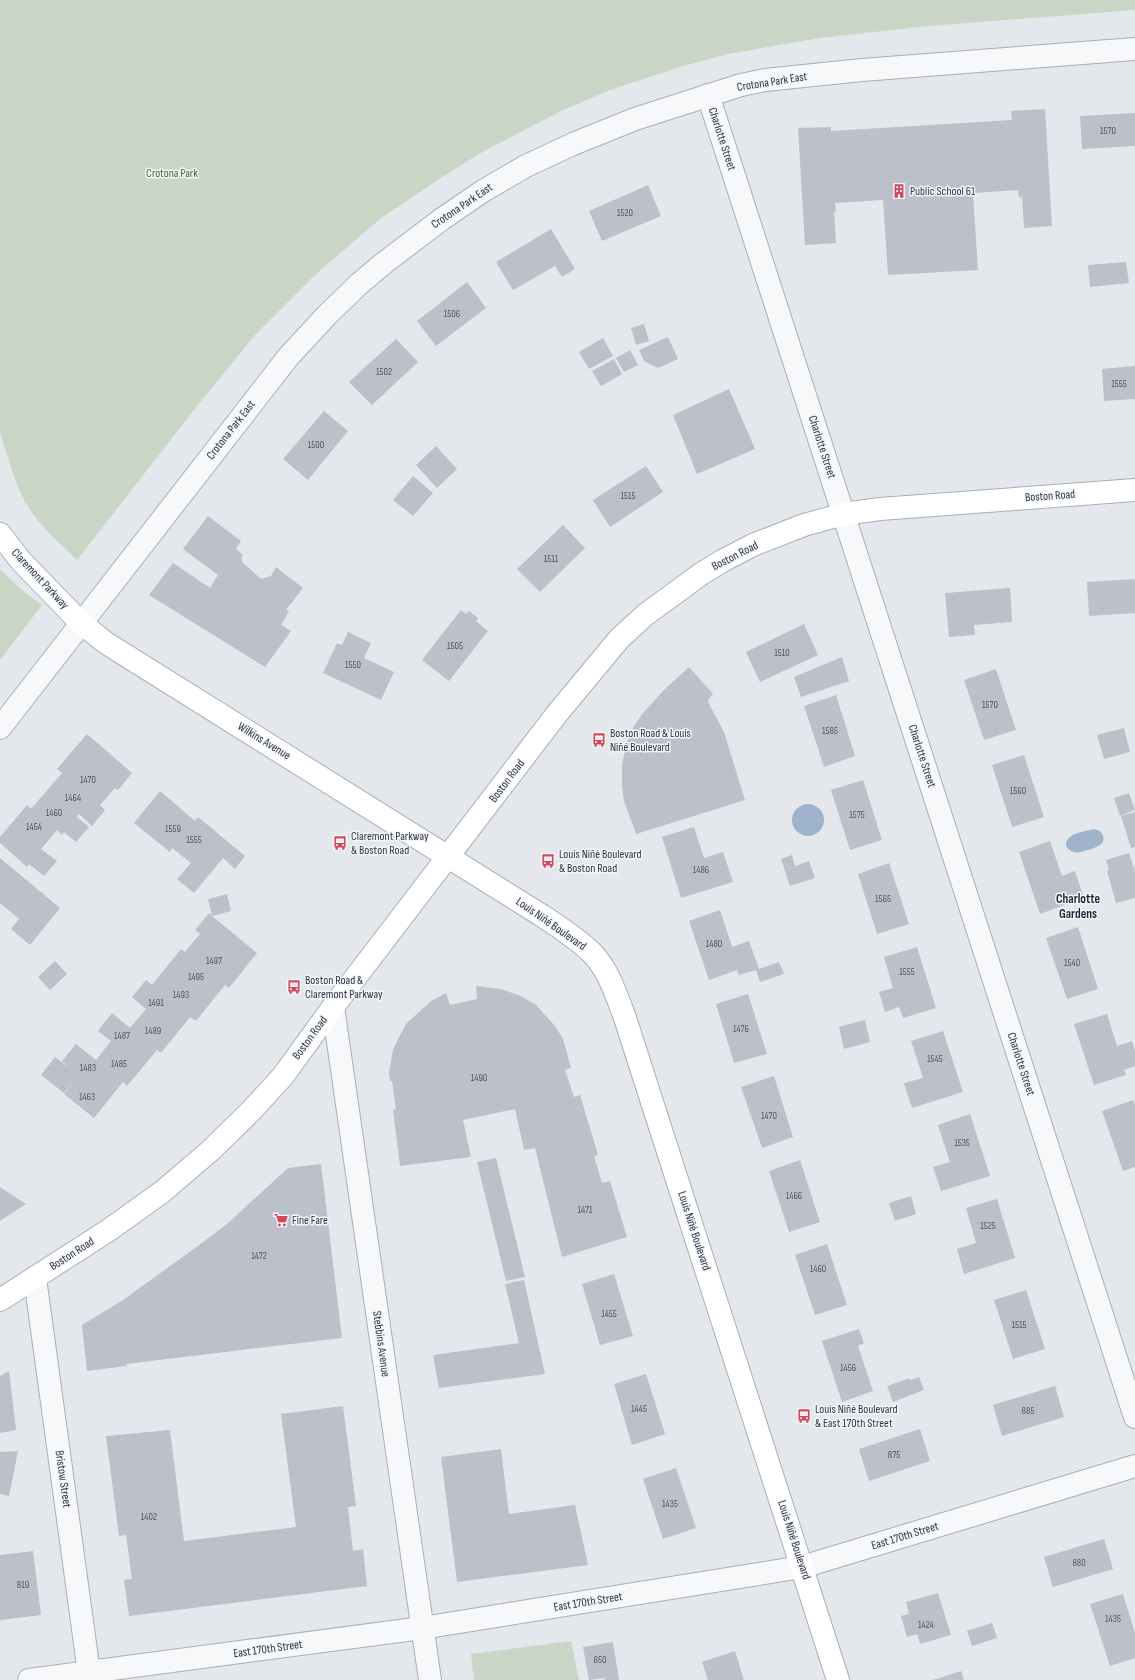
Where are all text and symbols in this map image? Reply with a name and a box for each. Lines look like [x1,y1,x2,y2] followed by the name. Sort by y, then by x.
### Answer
[736,69,809,95] street label: Crotona Park East
[705,106,739,173] street label: Charlotte Street
[1100,125,1116,137] house number: 1570
[146,166,198,181] park label: Crotona Park
[428,180,496,232] street label: Crotona Park East
[891,183,907,199] building icon: Public School 61
[910,184,976,199] place label: Public School 61
[617,207,633,219] house number: 1520
[444,308,460,320] house number: 1506
[376,366,392,378] house number: 1502
[1111,378,1127,390] house number: 1555
[203,397,259,463] street label: Crotona Park East
[805,414,839,481] street label: Charlotte Street
[308,439,324,451] house number: 1500
[1024,487,1076,505] street label: Boston Road
[620,490,636,502] house number: 1515
[709,538,761,574] street label: Boston Road
[8,546,72,613] street label: Claremont Parkway
[544,553,559,565] house number: 1511
[447,640,463,652] house number: 1505
[774,647,790,659] house number: 1510
[345,659,361,671] house number: 1550
[982,699,998,711] house number: 1570
[235,719,293,763] street label: Wilkins Avenue
[905,723,939,790] street label: Charlotte Street
[822,725,838,737] house number: 1585
[610,726,691,755] place label: Boston Road & Louis Niñé Boulevard
[591,732,607,748] bus stop icon: Boston Road & Louis Niñé Boulevard
[486,756,528,806] street label: Boston Road
[80,774,96,786] house number: 1470
[1010,785,1026,797] house number: 1560
[65,792,81,804] house number: 1464
[46,807,62,819] house number: 1460
[849,809,865,821] house number: 1575
[26,821,42,833] house number: 1454
[165,823,181,835] house number: 1559
[351,829,429,858] place label: Claremont Parkway & Boston Road
[186,834,202,846] house number: 1555
[332,835,348,851] bus stop icon: Claremont Parkway & Boston Road
[559,847,642,876] place label: Louis Niñé Boulevard & Boston Road
[540,853,556,869] bus stop icon: Louis Niñé Boulevard & Boston Road
[693,864,709,876] house number: 1486
[1056,891,1101,922] district label: Charlotte Gardens
[875,893,891,905] house number: 1565
[513,894,589,954] street label: Louis Niñé Boulevard
[706,938,722,950] house number: 1480
[206,955,222,967] house number: 1497
[1064,957,1080,969] house number: 1540
[899,966,915,978] house number: 1555
[188,971,204,983] house number: 1495
[305,973,383,1002] place label: Boston Road & Claremont Parkway
[286,979,302,995] bus stop icon: Boston Road & Claremont Parkway
[173,989,189,1001] house number: 1493
[148,997,164,1009] house number: 1491
[289,1013,331,1063] street label: Boston Road
[733,1023,749,1035] house number: 1476
[145,1025,161,1037] house number: 1489
[114,1030,130,1042] house number: 1487
[1004,1031,1038,1098] street label: Charlotte Street
[927,1053,943,1065] house number: 1545
[111,1058,127,1070] house number: 1485
[80,1062,96,1074] house number: 1483
[471,1072,487,1084] house number: 1490
[79,1091,95,1103] house number: 1463
[761,1110,777,1122] house number: 1470
[954,1137,970,1149] house number: 1535
[674,1189,714,1273] street label: Louis Niñé Boulevard
[786,1190,802,1202] house number: 1466
[577,1204,593,1216] house number: 1471
[273,1212,289,1228] supermarket icon: Fine Fare
[292,1213,328,1228] place label: Fine Fare
[980,1220,996,1232] house number: 1525
[47,1234,97,1274] street label: Boston Road
[251,1250,267,1262] house number: 1472
[810,1263,826,1275] house number: 1460
[601,1308,617,1320] house number: 1455
[369,1310,393,1378] street label: Stebbins Avenue
[1011,1319,1027,1331] house number: 1515
[840,1362,856,1374] house number: 1456
[815,1402,898,1431] place label: Louis Niñé Boulevard & East 170th Street
[631,1403,647,1415] house number: 1445
[1022,1405,1034,1417] house number: 885
[796,1408,812,1424] bus stop icon: Louis Niñé Boulevard & East 170th Street
[52,1449,74,1509] street label: Bristow Street
[888,1449,900,1461] house number: 875
[662,1498,678,1510] house number: 1435
[774,1498,814,1582] street label: Louis Niñé Boulevard
[141,1511,157,1523] house number: 1402
[870,1519,941,1553] street label: East 170th Street
[1072,1557,1086,1569] house number: 880
[17,1579,29,1591] house number: 819
[552,1589,624,1615] street label: East 170th Street
[1105,1613,1121,1625] house number: 1435
[918,1619,934,1631] house number: 1424
[233,1637,304,1661] street label: East 170th Street
[594,1654,606,1666] house number: 850

